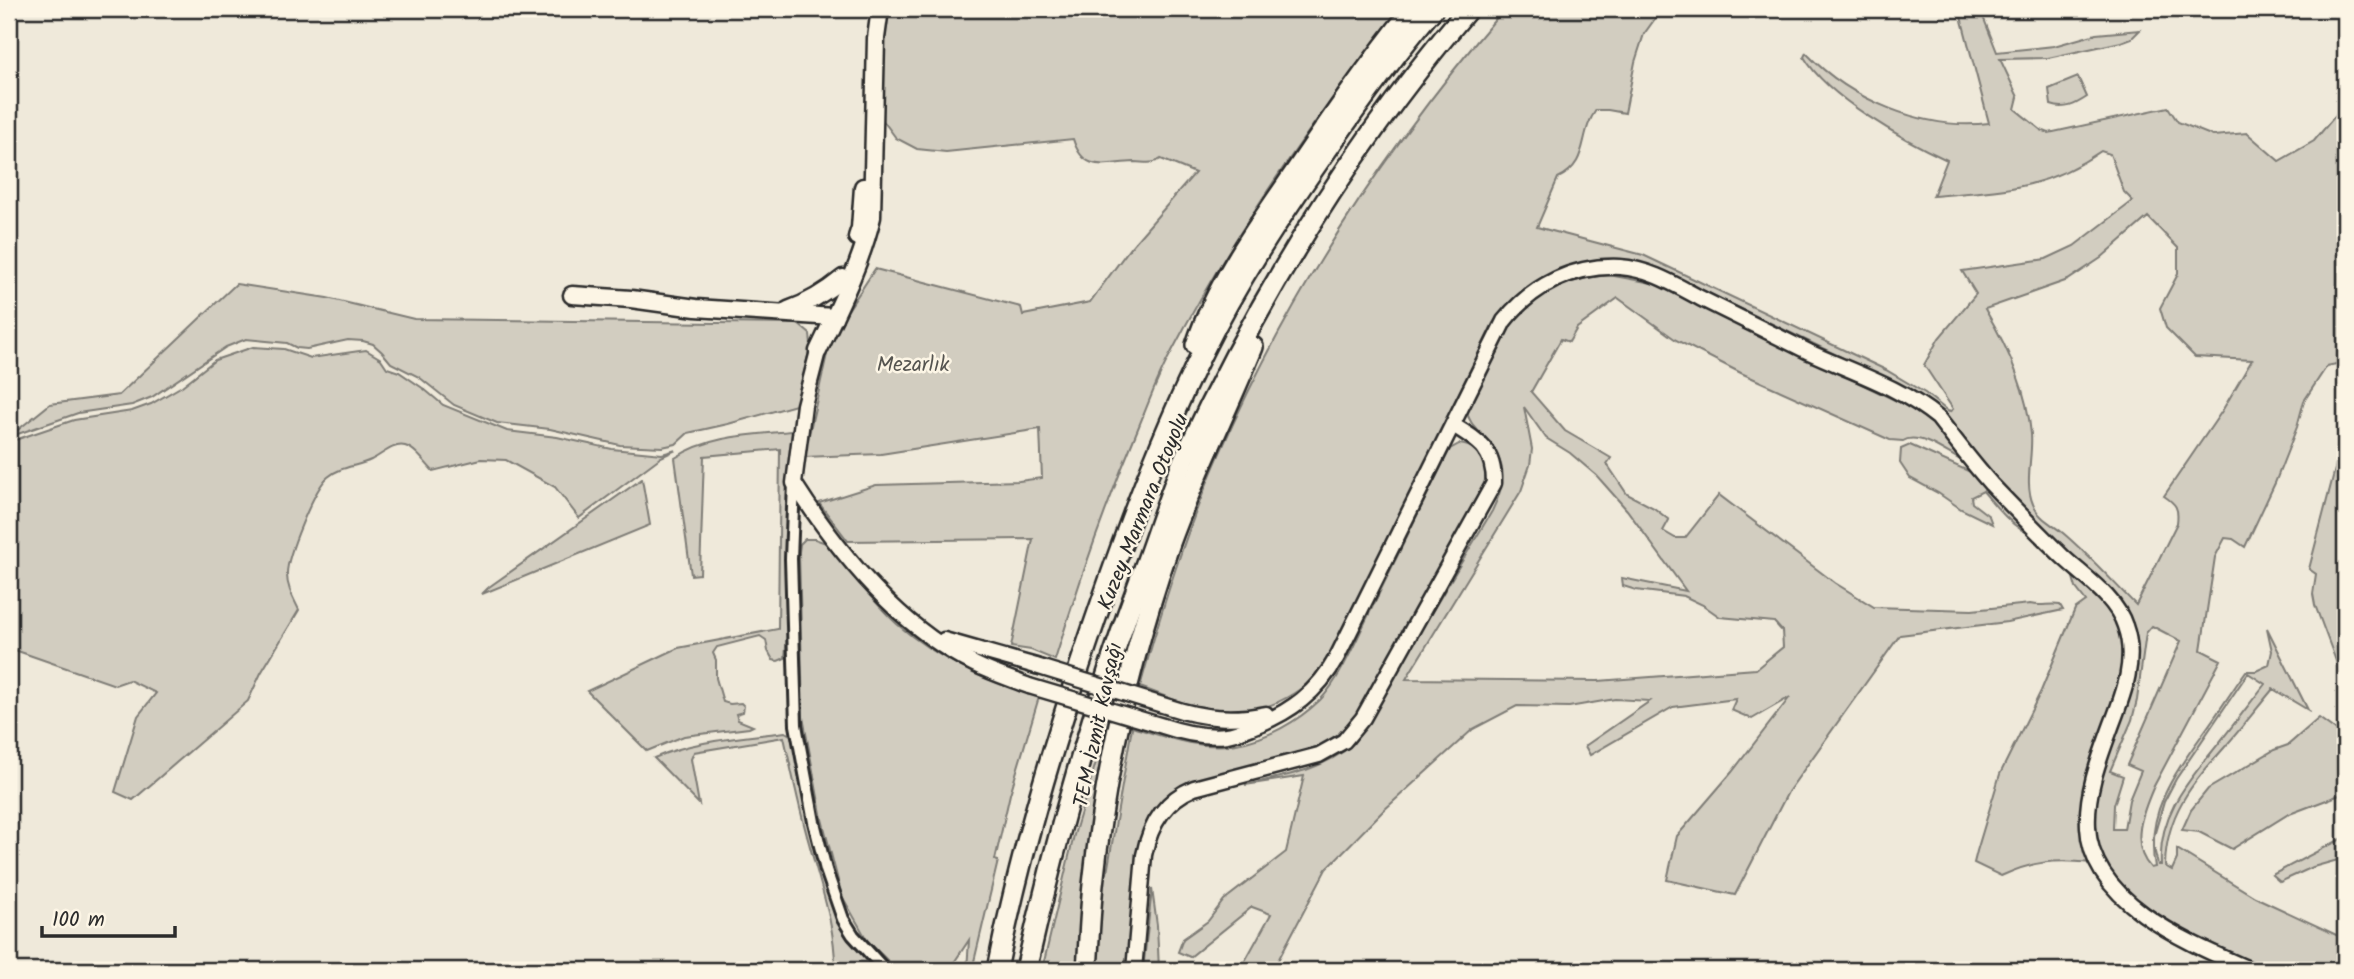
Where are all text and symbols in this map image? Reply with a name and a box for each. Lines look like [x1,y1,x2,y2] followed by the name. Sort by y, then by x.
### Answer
[877,349,949,382] park label: Mezarlık
[1089,409,1199,615] street label: Kuzey Marmara Otoyolu
[1065,640,1133,810] street label: TEM İzmit Kavşağı
[42,895,175,939] scale bar
[52,904,105,937] text: 100 m

